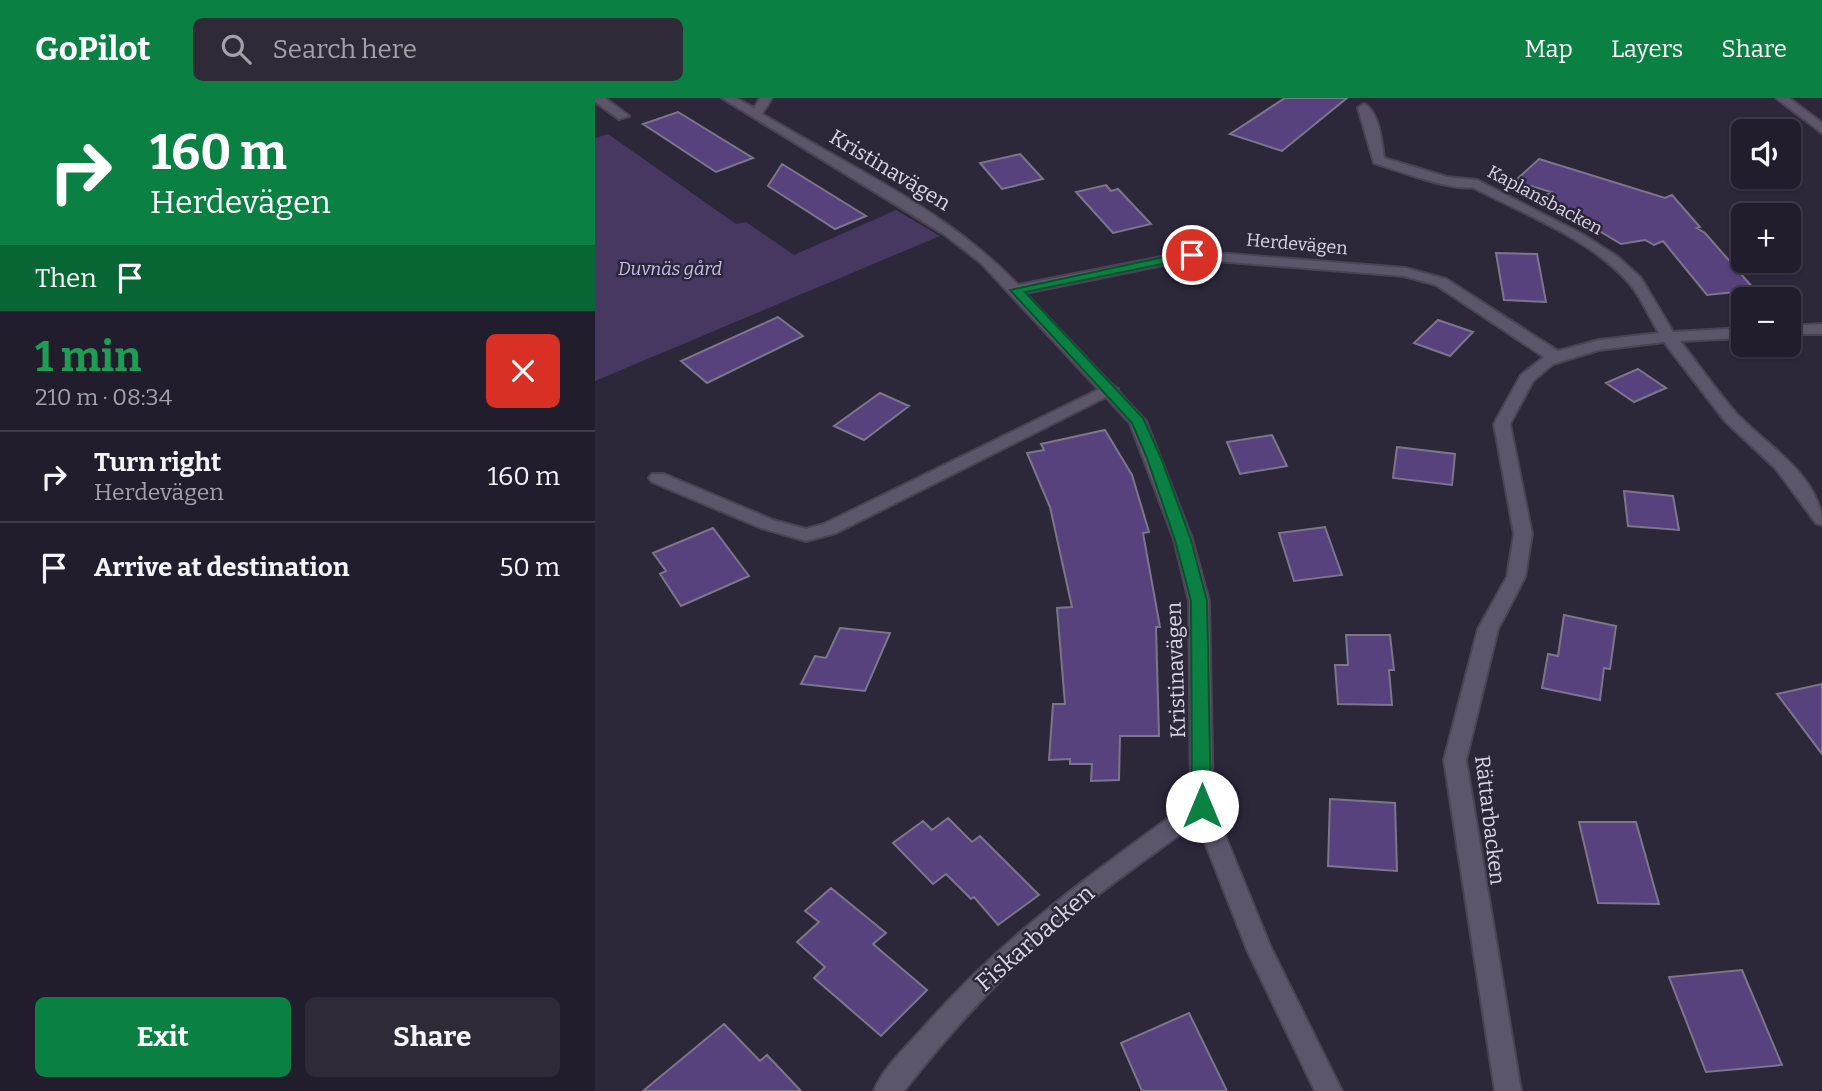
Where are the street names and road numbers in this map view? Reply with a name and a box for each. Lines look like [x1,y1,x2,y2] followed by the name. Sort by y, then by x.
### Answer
[825,124,955,216] street label: Kristinavägen
[1484,160,1607,240] street label: Kaplansbacken
[1245,229,1349,259] street label: Herdevägen
[1161,601,1191,739] street label: Kristinavägen
[1469,754,1511,886] street label: Rättarbacken
[970,879,1100,997] street label: Fiskarbacken

